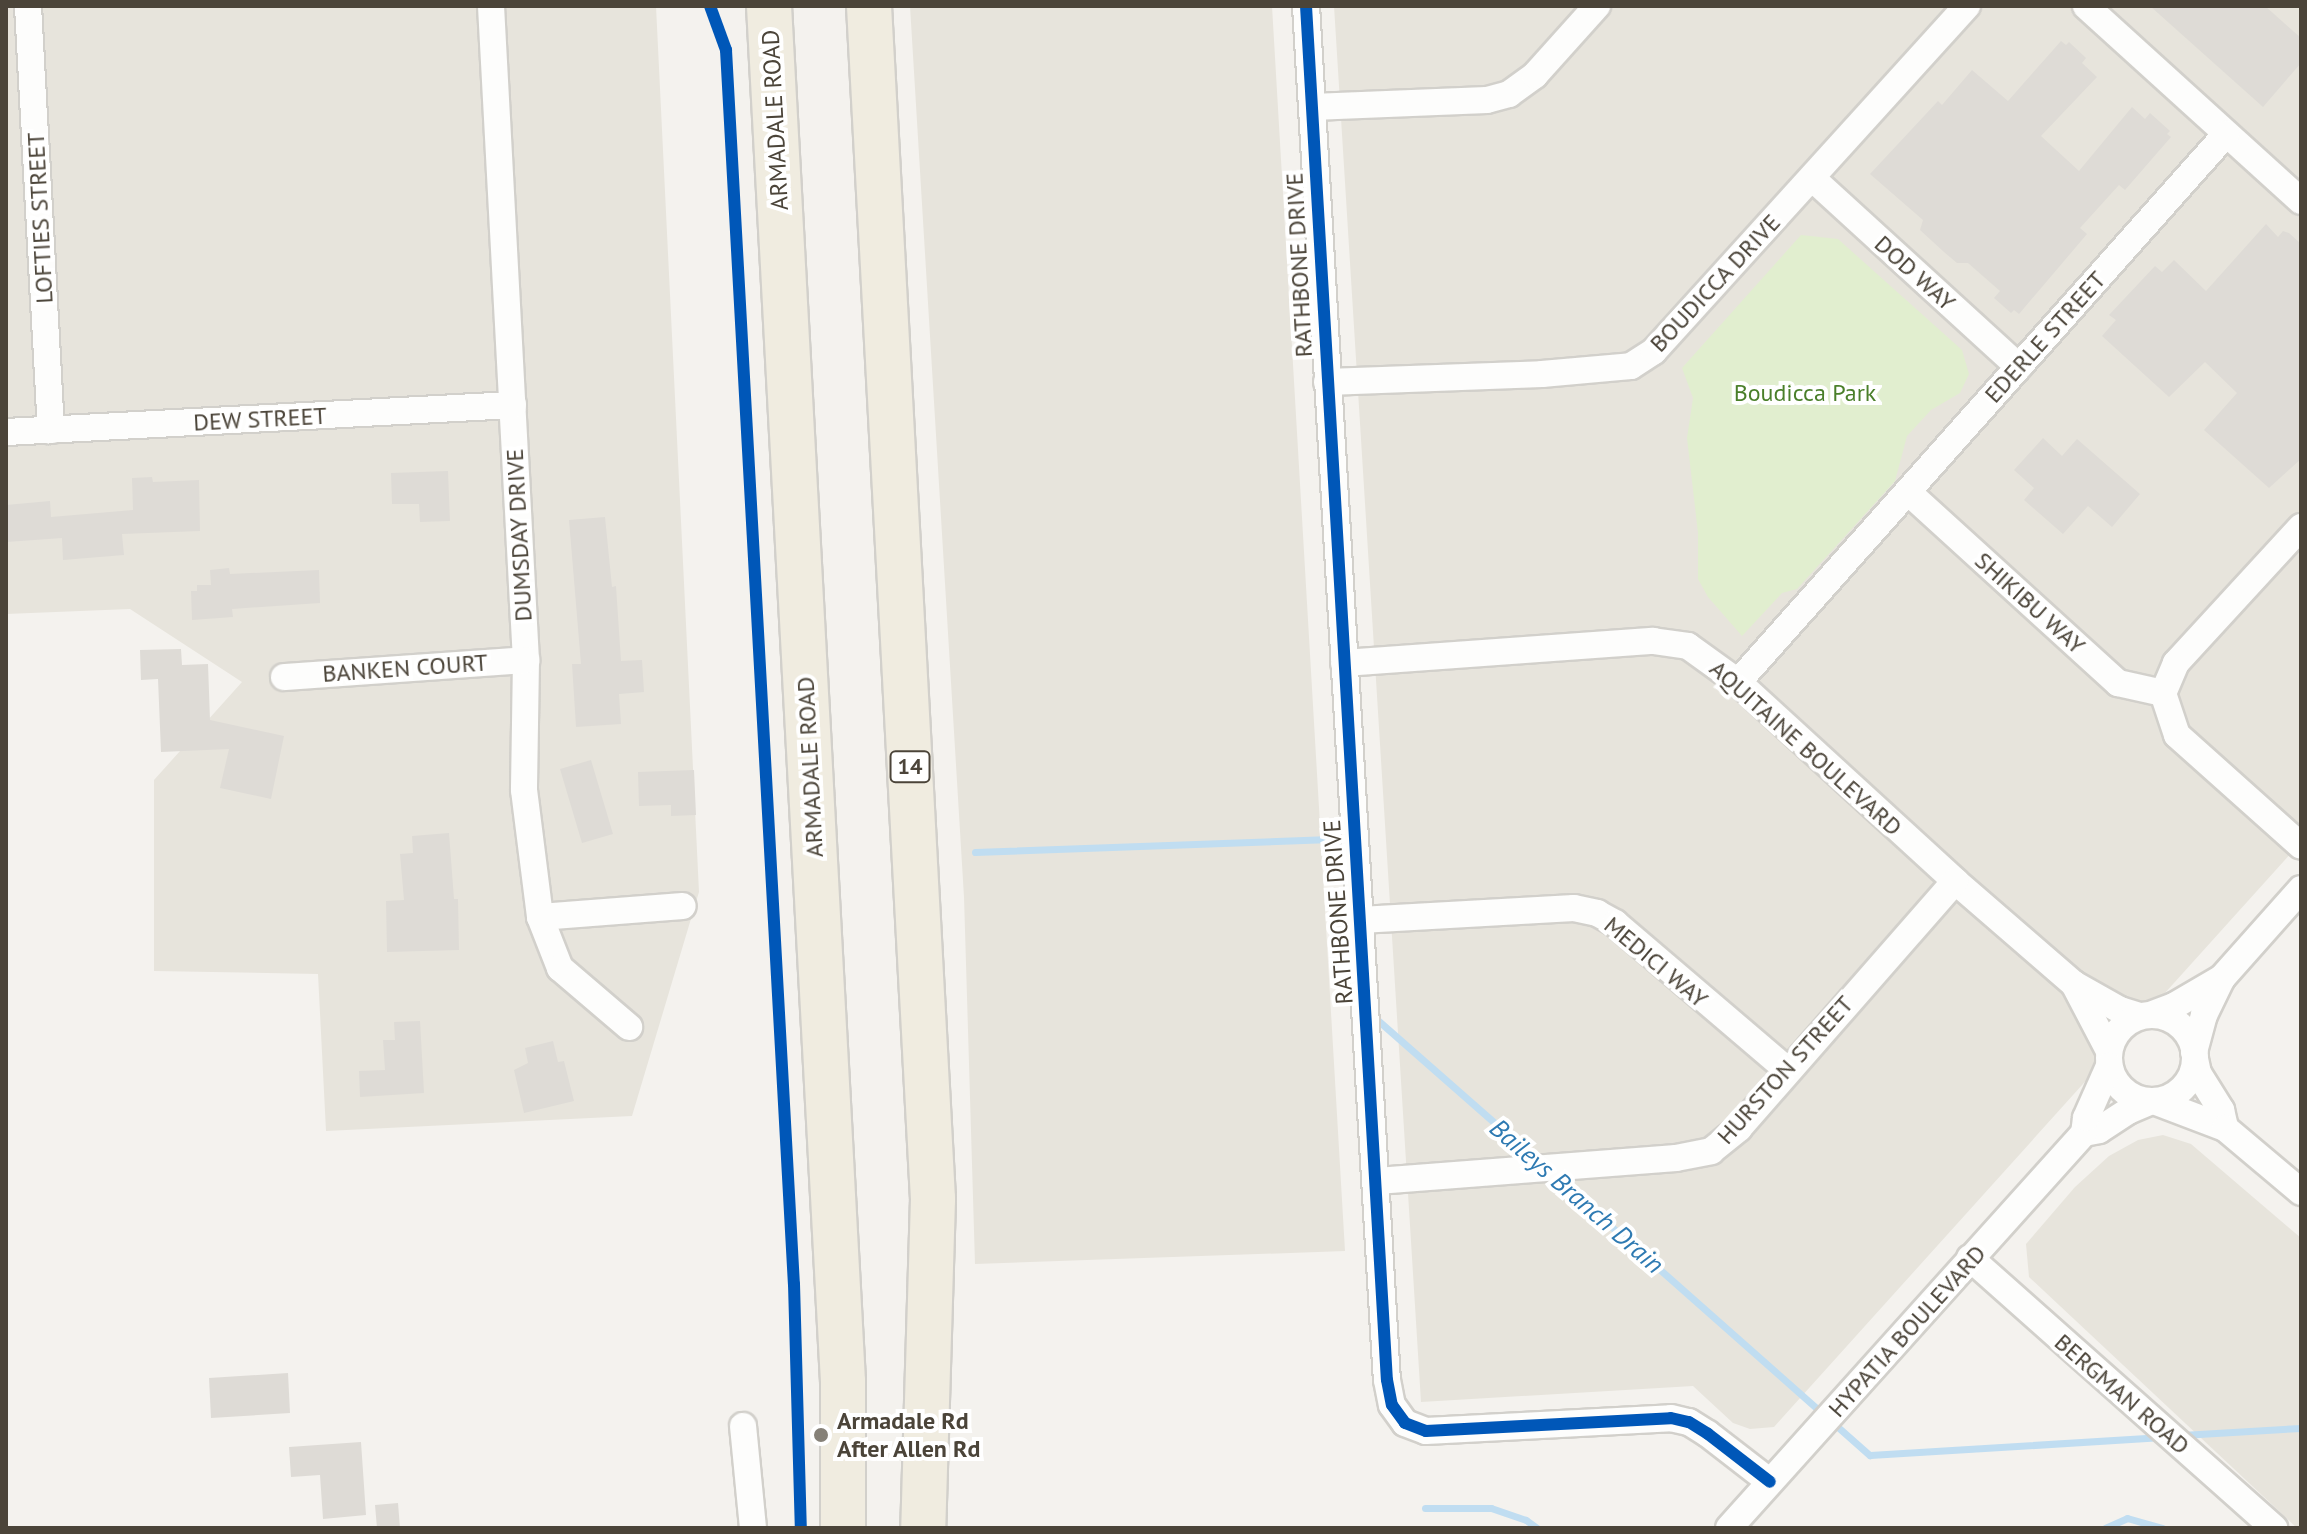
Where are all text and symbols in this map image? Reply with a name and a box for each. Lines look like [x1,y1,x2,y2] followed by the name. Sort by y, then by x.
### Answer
[756,29,794,211] street label: ARMADALE ROAD
[21,132,59,304] street label: LOFTIES STREET
[1280,172,1318,358] street label: RATHBONE DRIVE
[1644,208,1786,358] street label: BOUDICCA DRIVE
[1868,229,1962,317] street label: DOD WAY
[1979,265,2111,409] street label: EDERLE STREET
[1734,379,1876,407] park label: Boudicca Park
[192,401,328,437] street label: DEW STREET
[500,447,538,623] street label: DUMSDAY DRIVE
[1969,546,2091,660] street label: SHIKIBU WAY
[321,648,489,688] street label: BANKEN COURT
[1704,654,1908,842] street label: AQUITAINE BOULEVARD
[791,676,829,858] street label: ARMADALE ROAD
[888,749,932,785] road number: 14
[1317,819,1359,1005] street label: RATHBONE DRIVE
[1598,910,1714,1014] street label: MEDICI WAY
[1711,990,1859,1150] street label: HURSTON STREET
[1484,1112,1670,1280] water label: Baileys Branch Drain
[1822,1239,1992,1423] street label: HYPATIA BOULEVARD
[2049,1328,2195,1460] street label: BERGMAN ROAD
[837,1407,981,1463] place label: Armadale Rd After Allen Rd
[812,1426,830,1444] marker: Armadale Rd After Allen Rd

